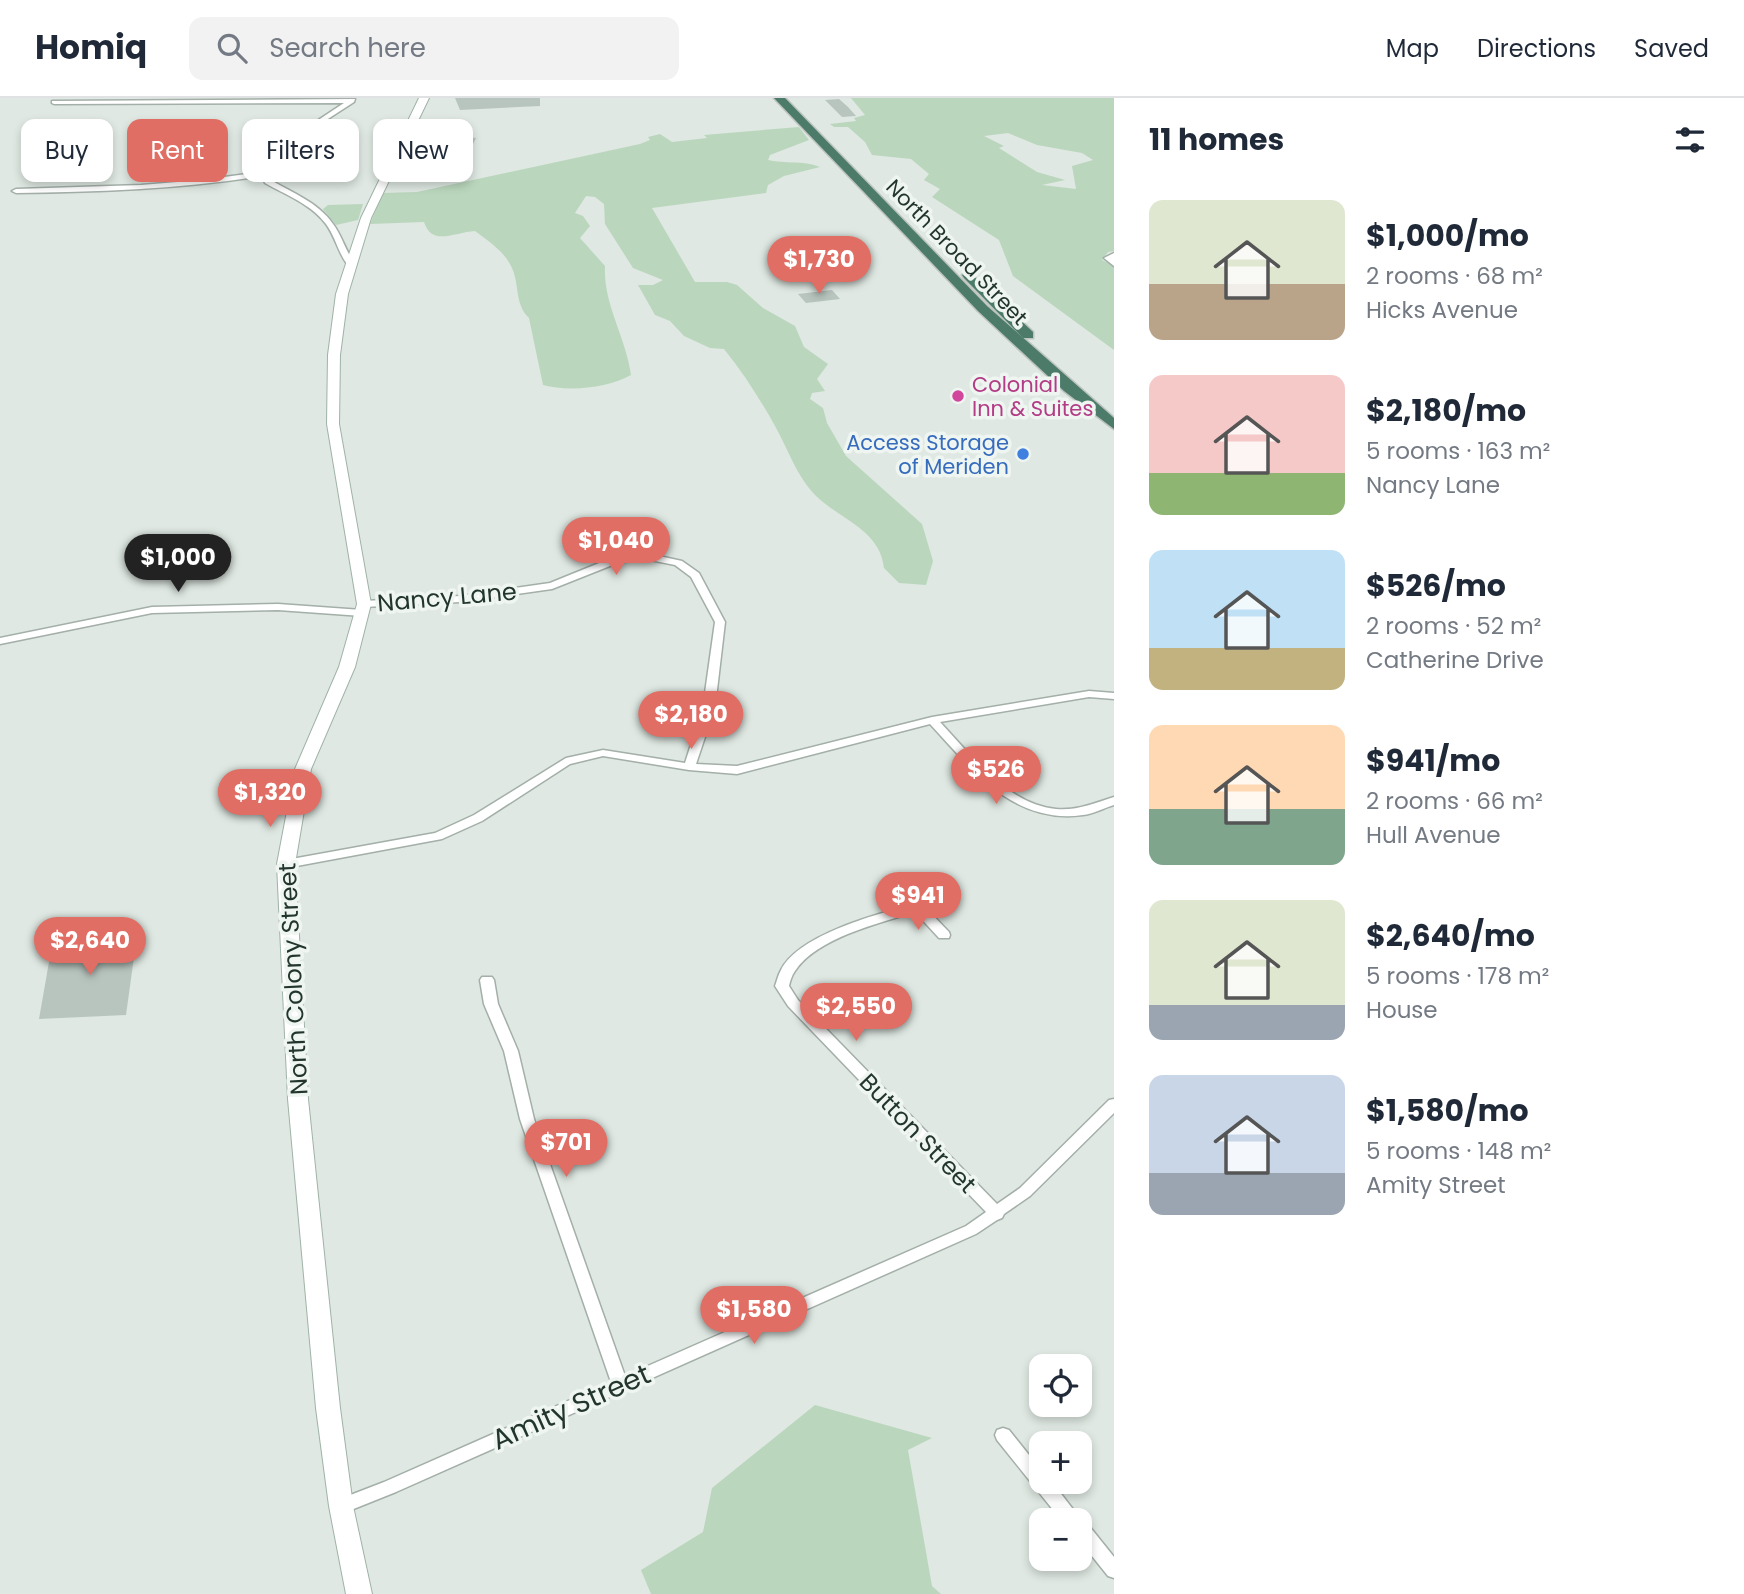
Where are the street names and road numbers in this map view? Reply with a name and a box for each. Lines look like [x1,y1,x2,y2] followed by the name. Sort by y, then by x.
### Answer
[880,173,1034,331] street label: North Broad Street
[376,574,518,620] street label: Nancy Lane
[270,862,316,1096] street label: North Colony Street
[852,1066,984,1200] street label: Button Street
[485,1355,657,1459] street label: Amity Street

